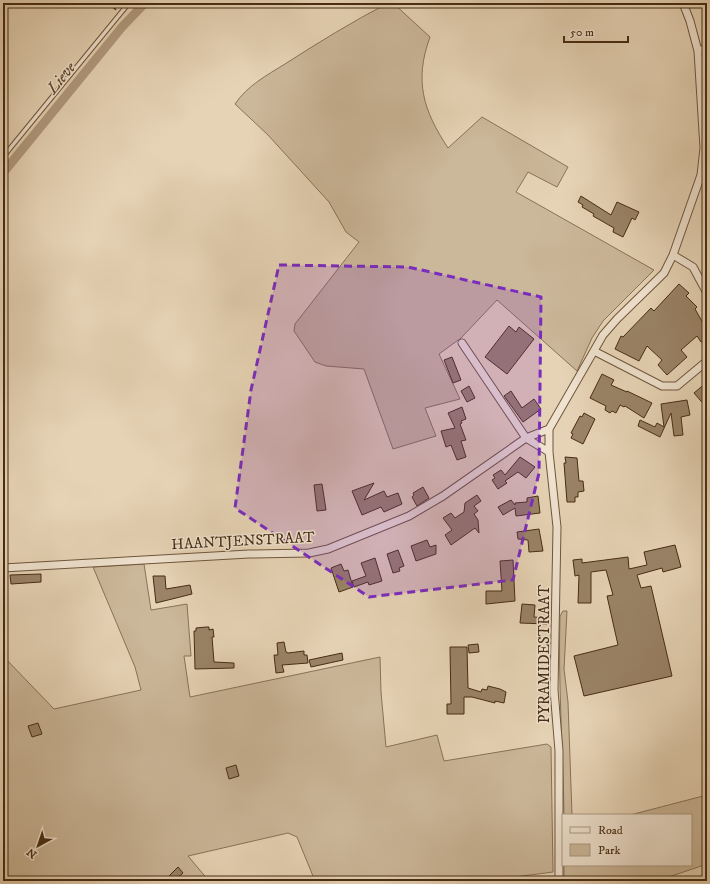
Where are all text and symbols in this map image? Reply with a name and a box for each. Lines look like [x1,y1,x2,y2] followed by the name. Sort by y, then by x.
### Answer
[564,18,628,44] scale bar
[570,25,594,40] text: 50 m
[42,58,80,99] water label: Lieve
[171,528,316,554] street label: HAANTJENSTRAAT
[535,584,554,723] street label: PYRAMIDESTRAAT
[562,814,692,866] legend
[598,823,623,838] text: Road
[18,826,58,866] north arrow
[598,843,620,858] text: Park
[24,845,40,861] text: N

